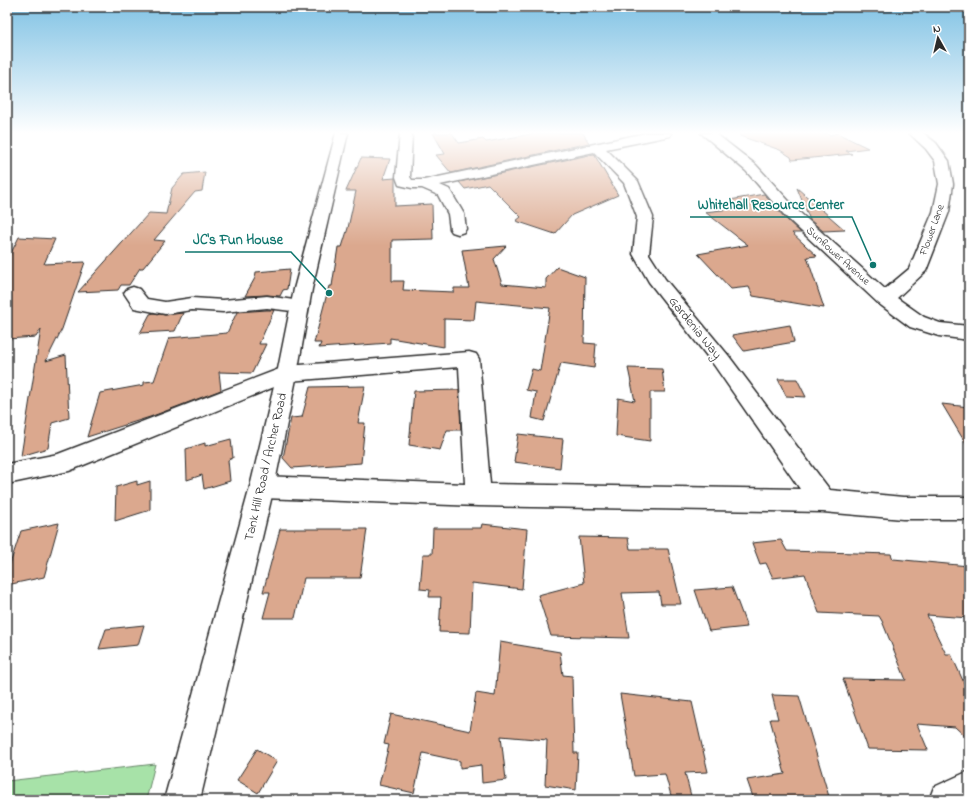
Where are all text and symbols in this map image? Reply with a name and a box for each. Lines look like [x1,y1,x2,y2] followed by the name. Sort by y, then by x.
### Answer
[918,18,958,58] north arrow
[932,21,942,38] text: N
[690,191,852,217] callout: Whitehall Resource Center
[698,195,845,216] text: Whitehall Resource Center
[915,202,949,259] street label: Flower Lane
[802,223,874,289] street label: Sunflower Avenue
[185,226,291,252] callout: JC's Fun House
[193,230,284,251] text: JC's Fun House
[663,293,726,364] street label: Gardenia Way
[240,390,292,543] street label: Tank Hill Road / Archer Road

